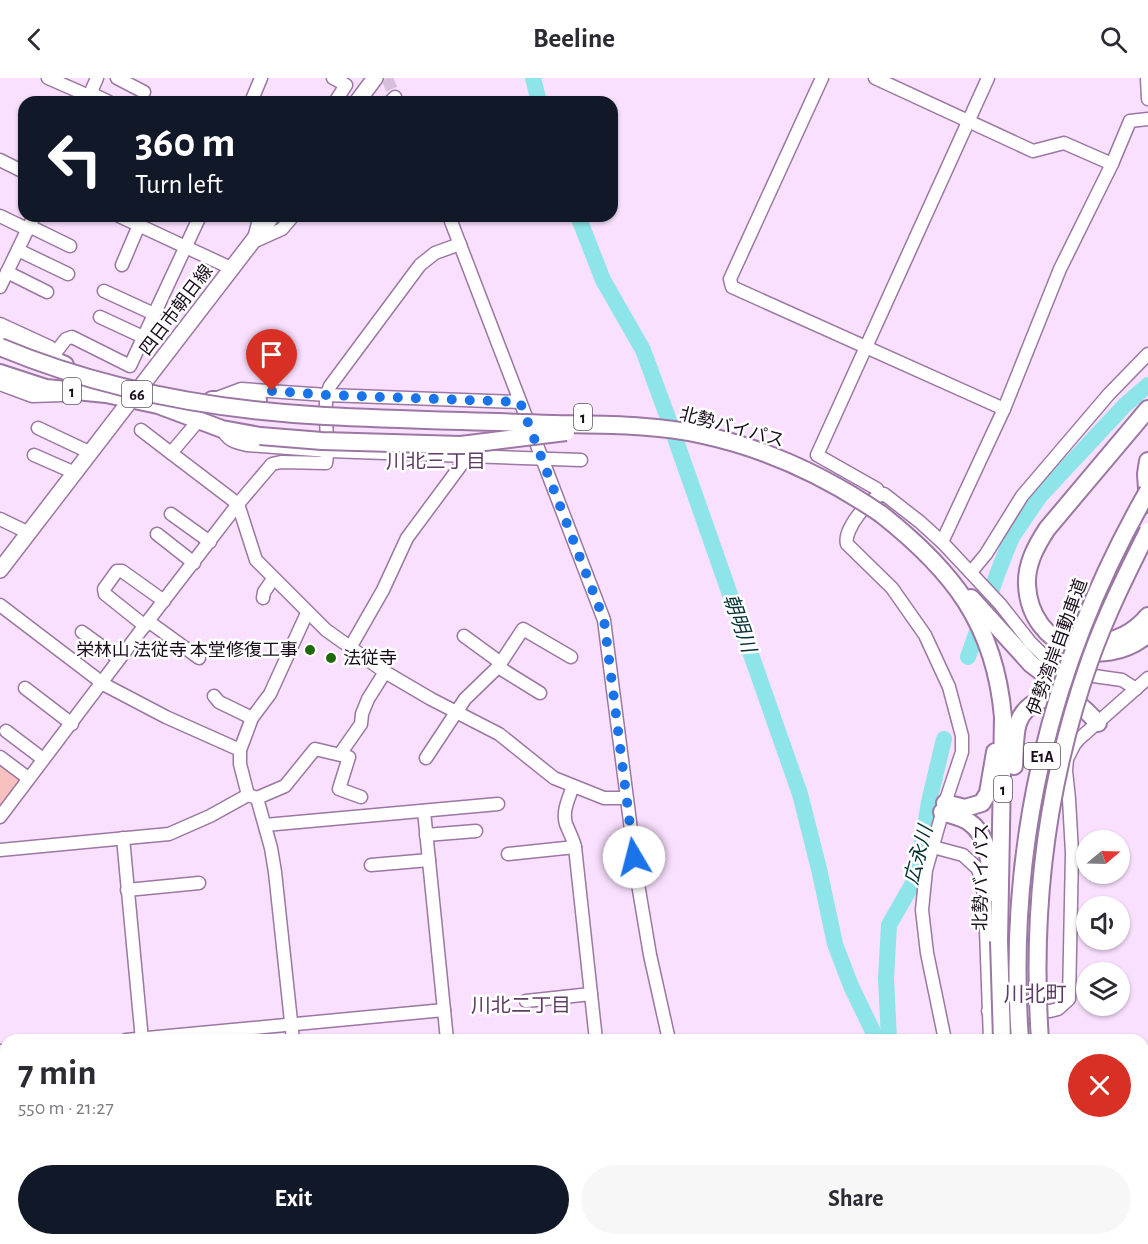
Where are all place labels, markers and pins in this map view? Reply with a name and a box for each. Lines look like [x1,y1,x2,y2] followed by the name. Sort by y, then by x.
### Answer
[246,329,297,391] pin
[76,640,298,660] place label: 栄林山 法従寺 本堂修復工事
[303,643,317,657] marker: 栄林山 法従寺 本堂修復工事
[343,648,397,668] place label: 法従寺
[324,651,338,665] marker: 法従寺

